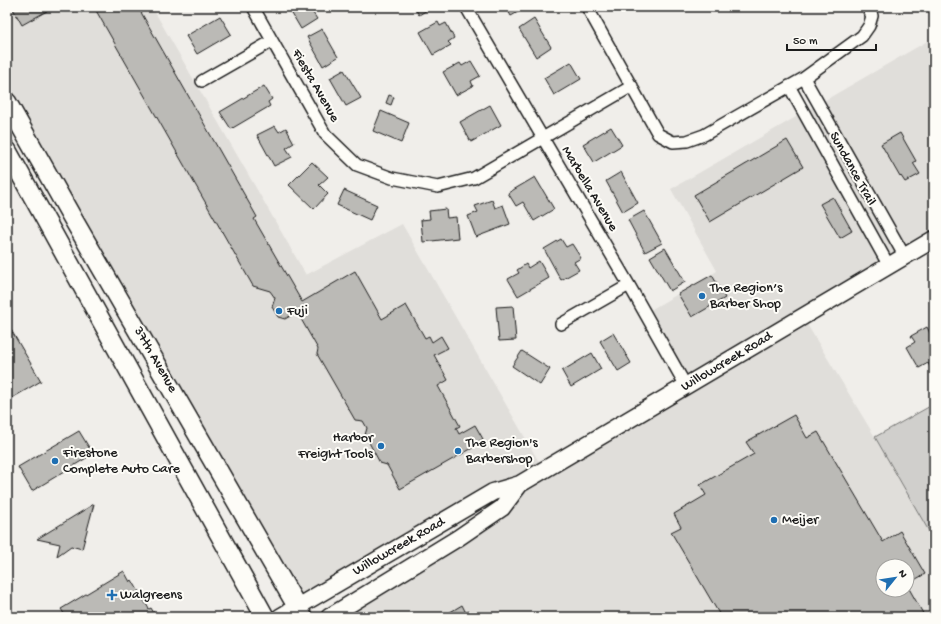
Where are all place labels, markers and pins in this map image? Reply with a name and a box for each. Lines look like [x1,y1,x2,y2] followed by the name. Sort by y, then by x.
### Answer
[709,280,783,313] place label: The Region’s Barber Shop
[697,291,707,301] marker: The Region’s Barber Shop
[286,303,308,320] place label: Fuji
[274,306,284,316] marker: Fuji
[297,430,374,463] place label: Harbor Freight Tools
[465,435,538,468] place label: The Region's Barbershop
[376,441,386,451] marker: Harbor Freight Tools
[62,445,181,478] place label: Firestone Complete Auto Care
[453,446,463,456] marker: The Region's Barbershop
[50,456,60,466] marker: Firestone Complete Auto Care
[782,512,819,529] place label: Meijer
[769,515,779,525] marker: Meijer
[120,587,183,604] place label: Walgreens
[107,590,117,600] marker: Walgreens

